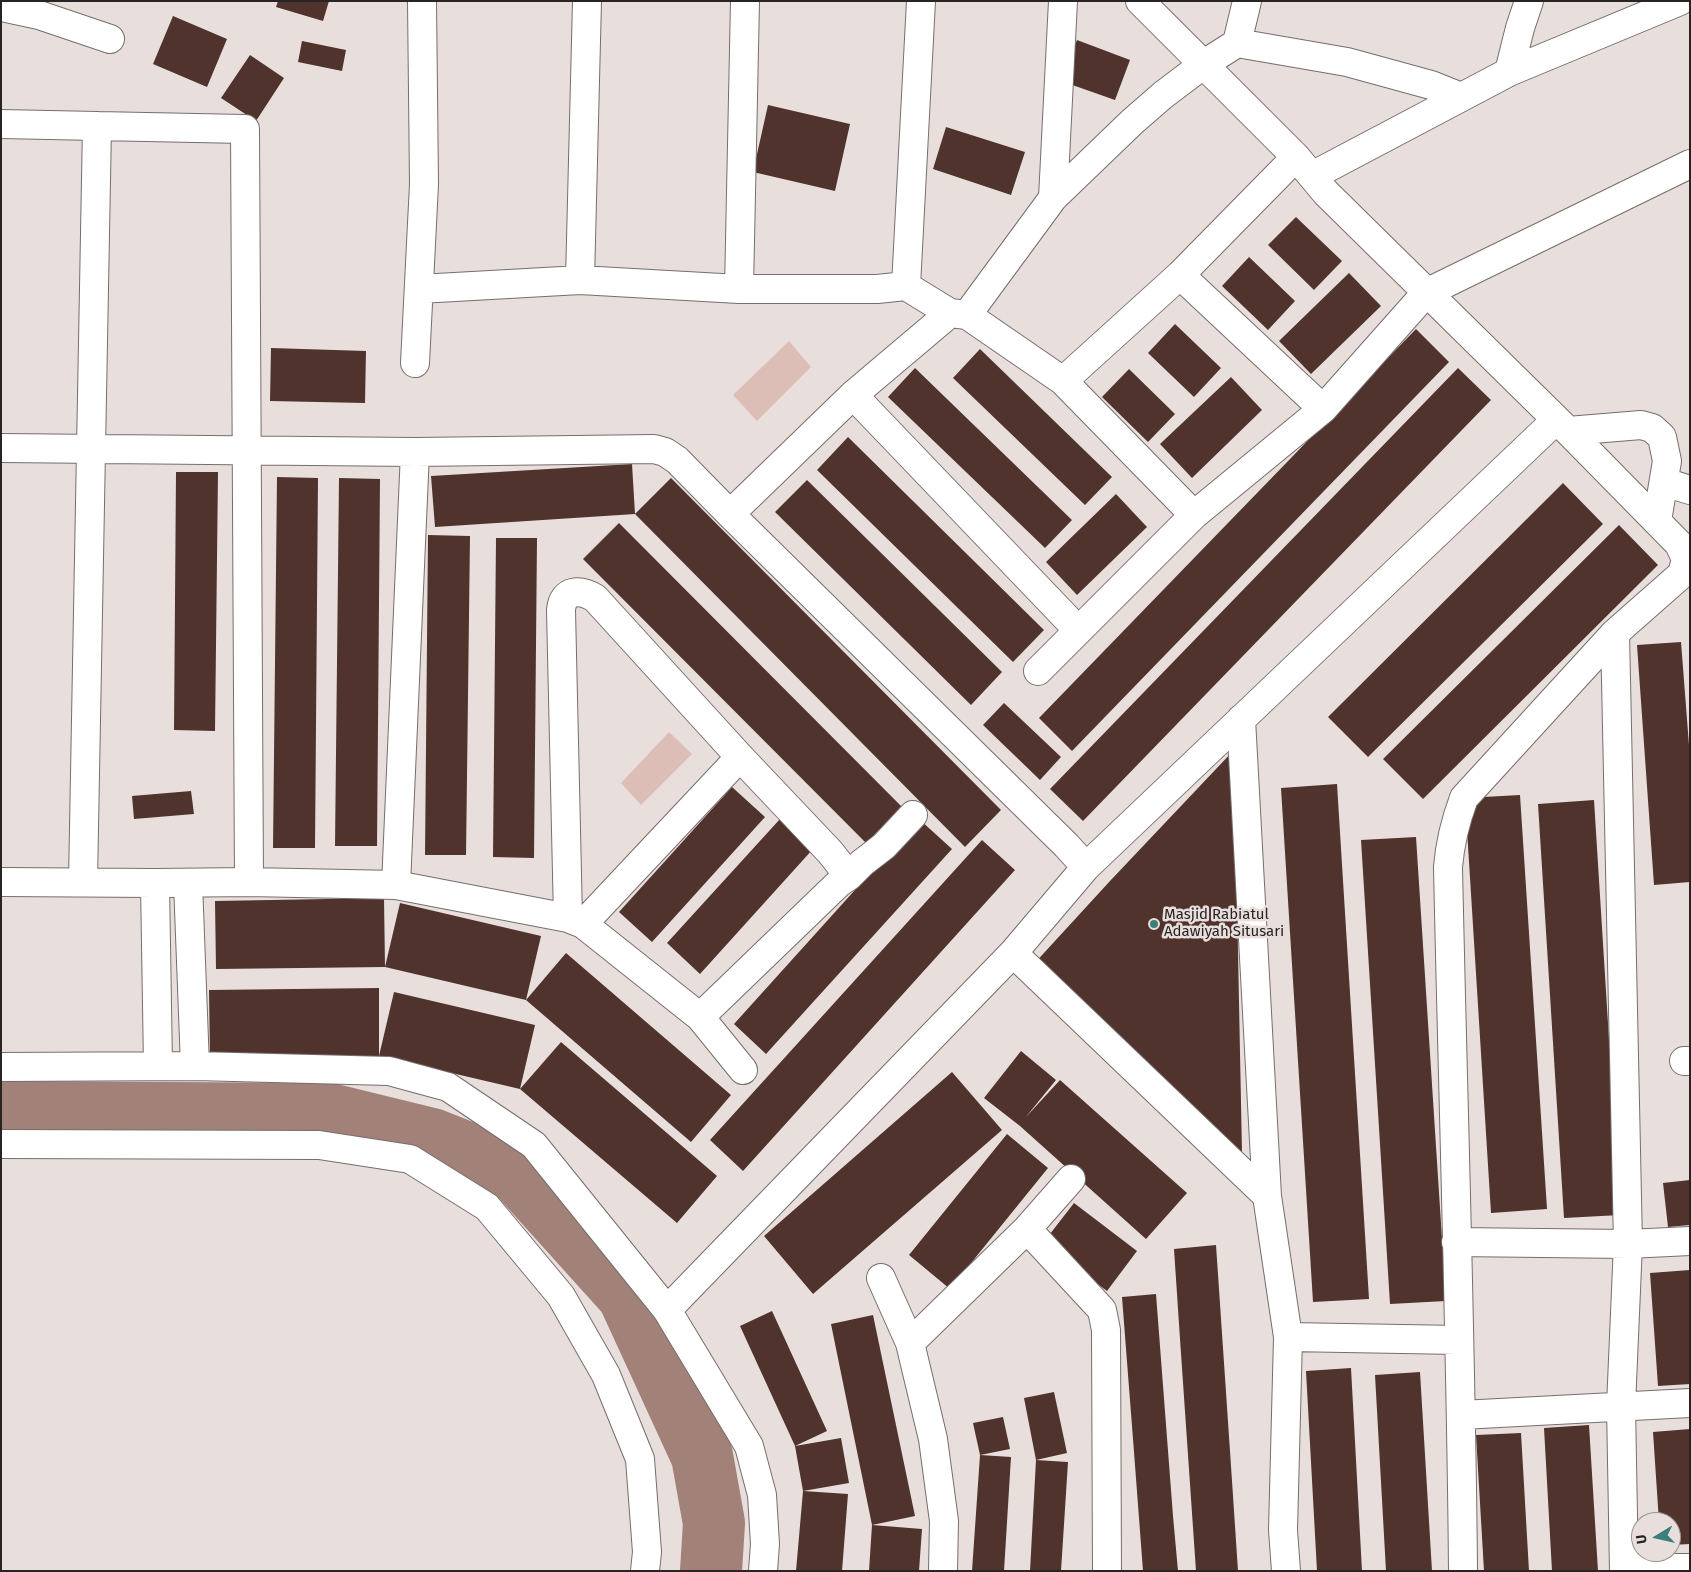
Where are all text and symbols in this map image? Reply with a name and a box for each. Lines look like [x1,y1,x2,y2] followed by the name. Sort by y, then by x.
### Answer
[1164,906,1284,941] place label: Masjid Rabiatul Adawiyah Situsari
[1148,918,1160,930] marker: Masjid Rabiatul Adawiyah Situsari
[1631,1512,1681,1562] north arrow
[1633,1533,1651,1545] text: U

